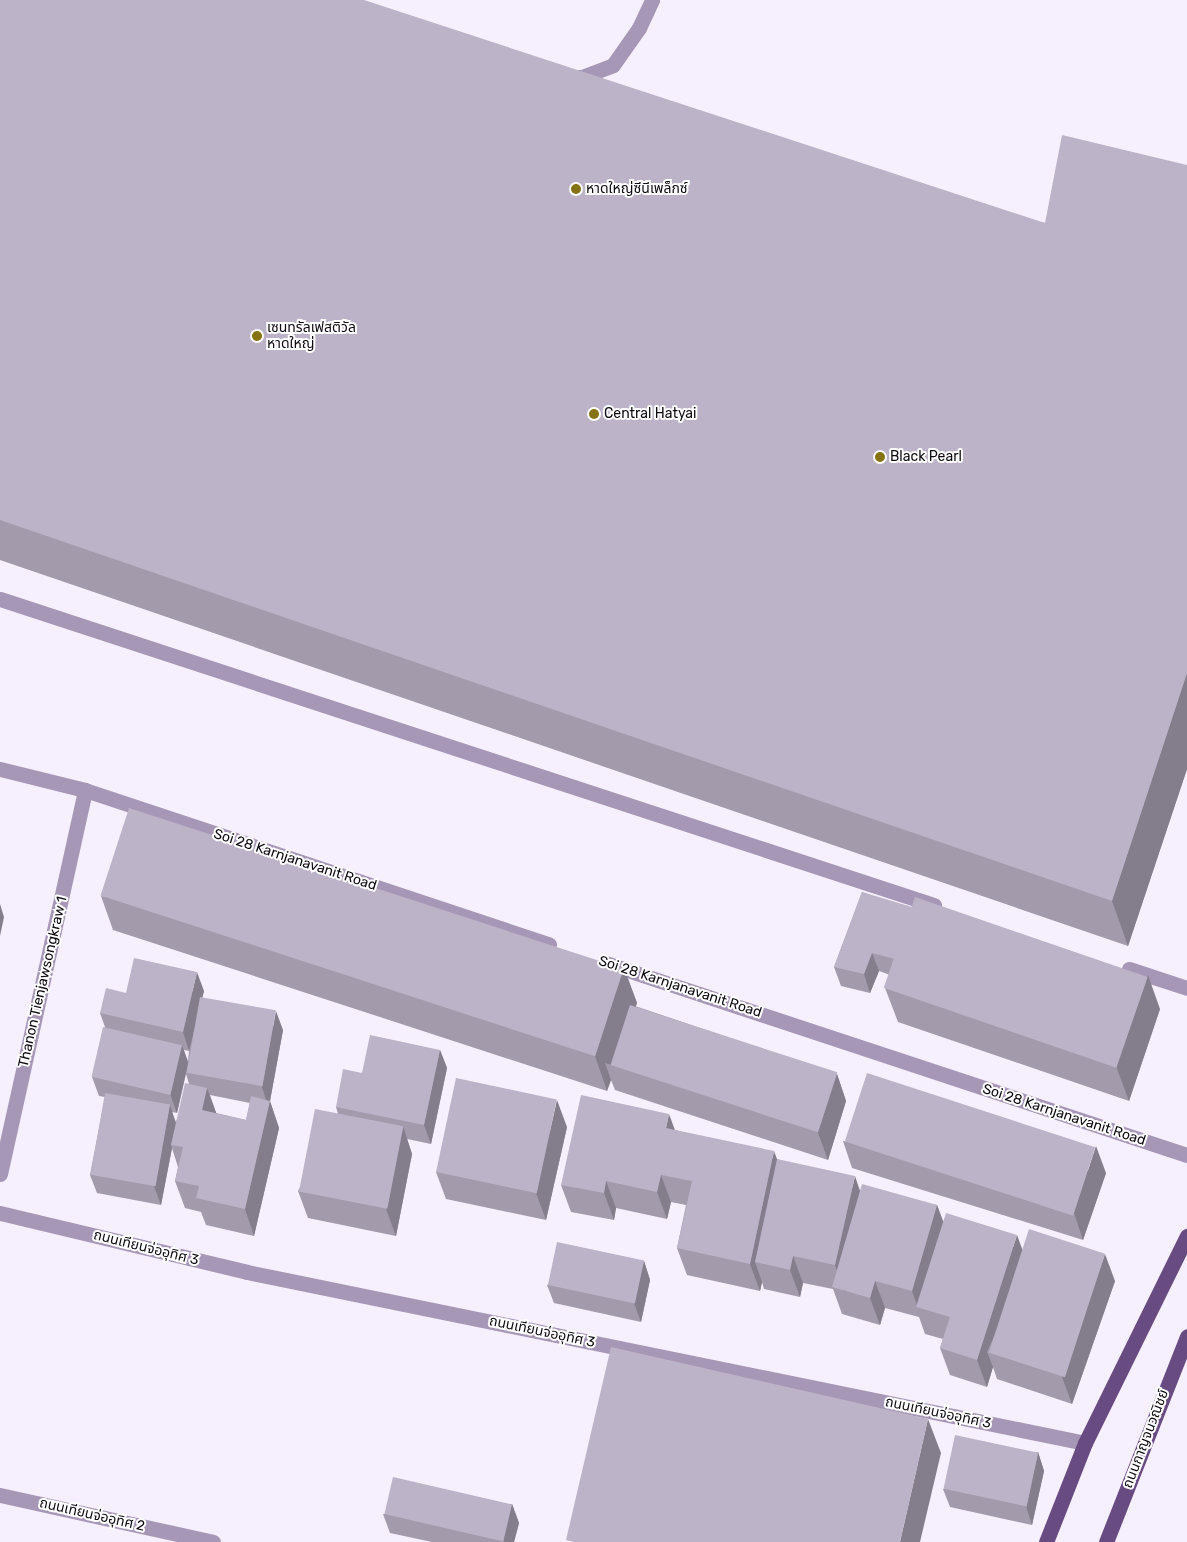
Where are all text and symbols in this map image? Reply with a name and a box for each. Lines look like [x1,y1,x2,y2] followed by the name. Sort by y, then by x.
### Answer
[586,181,688,197] place label: หาดใหญ่ซีนีเพล็กซ์
[570,183,582,195] marker: หาดใหญ่ซีนีเพล็กซ์
[267,320,356,352] place label: เซนทรัลเฟสติวัล หาดใหญ่
[251,330,263,342] marker: เซนทรัลเฟสติวัล หาดใหญ่
[604,406,696,422] place label: Central Hatyai
[588,408,600,420] marker: Central Hatyai
[890,449,962,465] place label: Black Pearl
[874,451,886,463] marker: Black Pearl
[211,826,379,894] street label: Soi 28 Karnjanavanit Road
[15,895,71,1069] street label: Thanon Tienjawsongkraw 1
[596,953,764,1021] street label: Soi 28 Karnjanavanit Road
[980,1081,1148,1149] street label: Soi 28 Karnjanavanit Road
[92,1227,200,1269] street label: ถนนเทียนจ่ออุทิศ 3
[488,1313,596,1351] street label: ถนนเทียนจ่ออุทิศ 3
[1120,1387,1172,1491] street label: ถนนกาญจนวณิชย์
[884,1394,992,1432] street label: ถนนเทียนจ่ออุทิศ 3
[38,1495,146,1535] street label: ถนนเทียนจ่ออุทิศ 2

